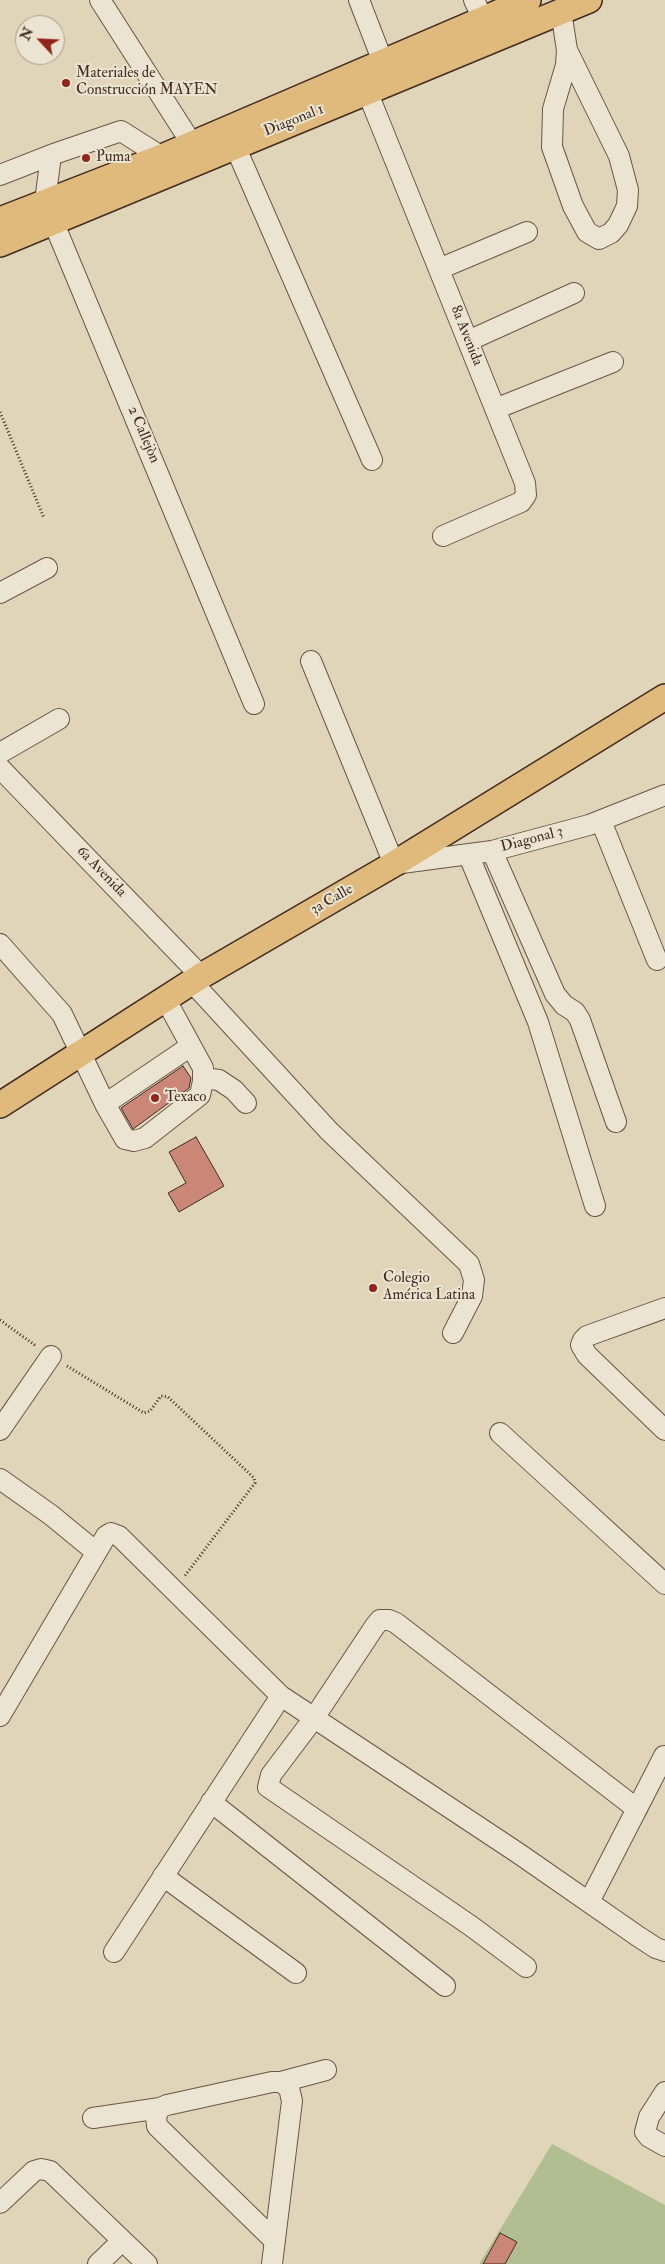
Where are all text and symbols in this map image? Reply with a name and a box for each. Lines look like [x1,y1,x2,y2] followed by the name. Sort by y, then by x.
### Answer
[15,15,65,65] north arrow
[17,25,37,43] text: N
[76,65,218,100] place label: Materiales de Construcción MAYEN
[60,77,72,89] marker: Materiales de Construcción MAYEN
[261,101,327,141] street label: Diagonal 1
[96,149,130,167] place label: Puma
[80,152,92,164] marker: Puma
[446,303,486,369] street label: 8a Avenida
[123,404,163,466] street label: 2 Callejòn
[499,823,565,857] street label: Diagonal 3
[72,843,130,901] street label: 6a Avenida
[308,881,356,919] street label: 3a Calle
[165,1089,207,1107] place label: Texaco
[149,1092,161,1104] marker: Texaco
[383,1270,475,1305] place label: Colegio América Latina
[367,1282,379,1294] marker: Colegio América Latina

